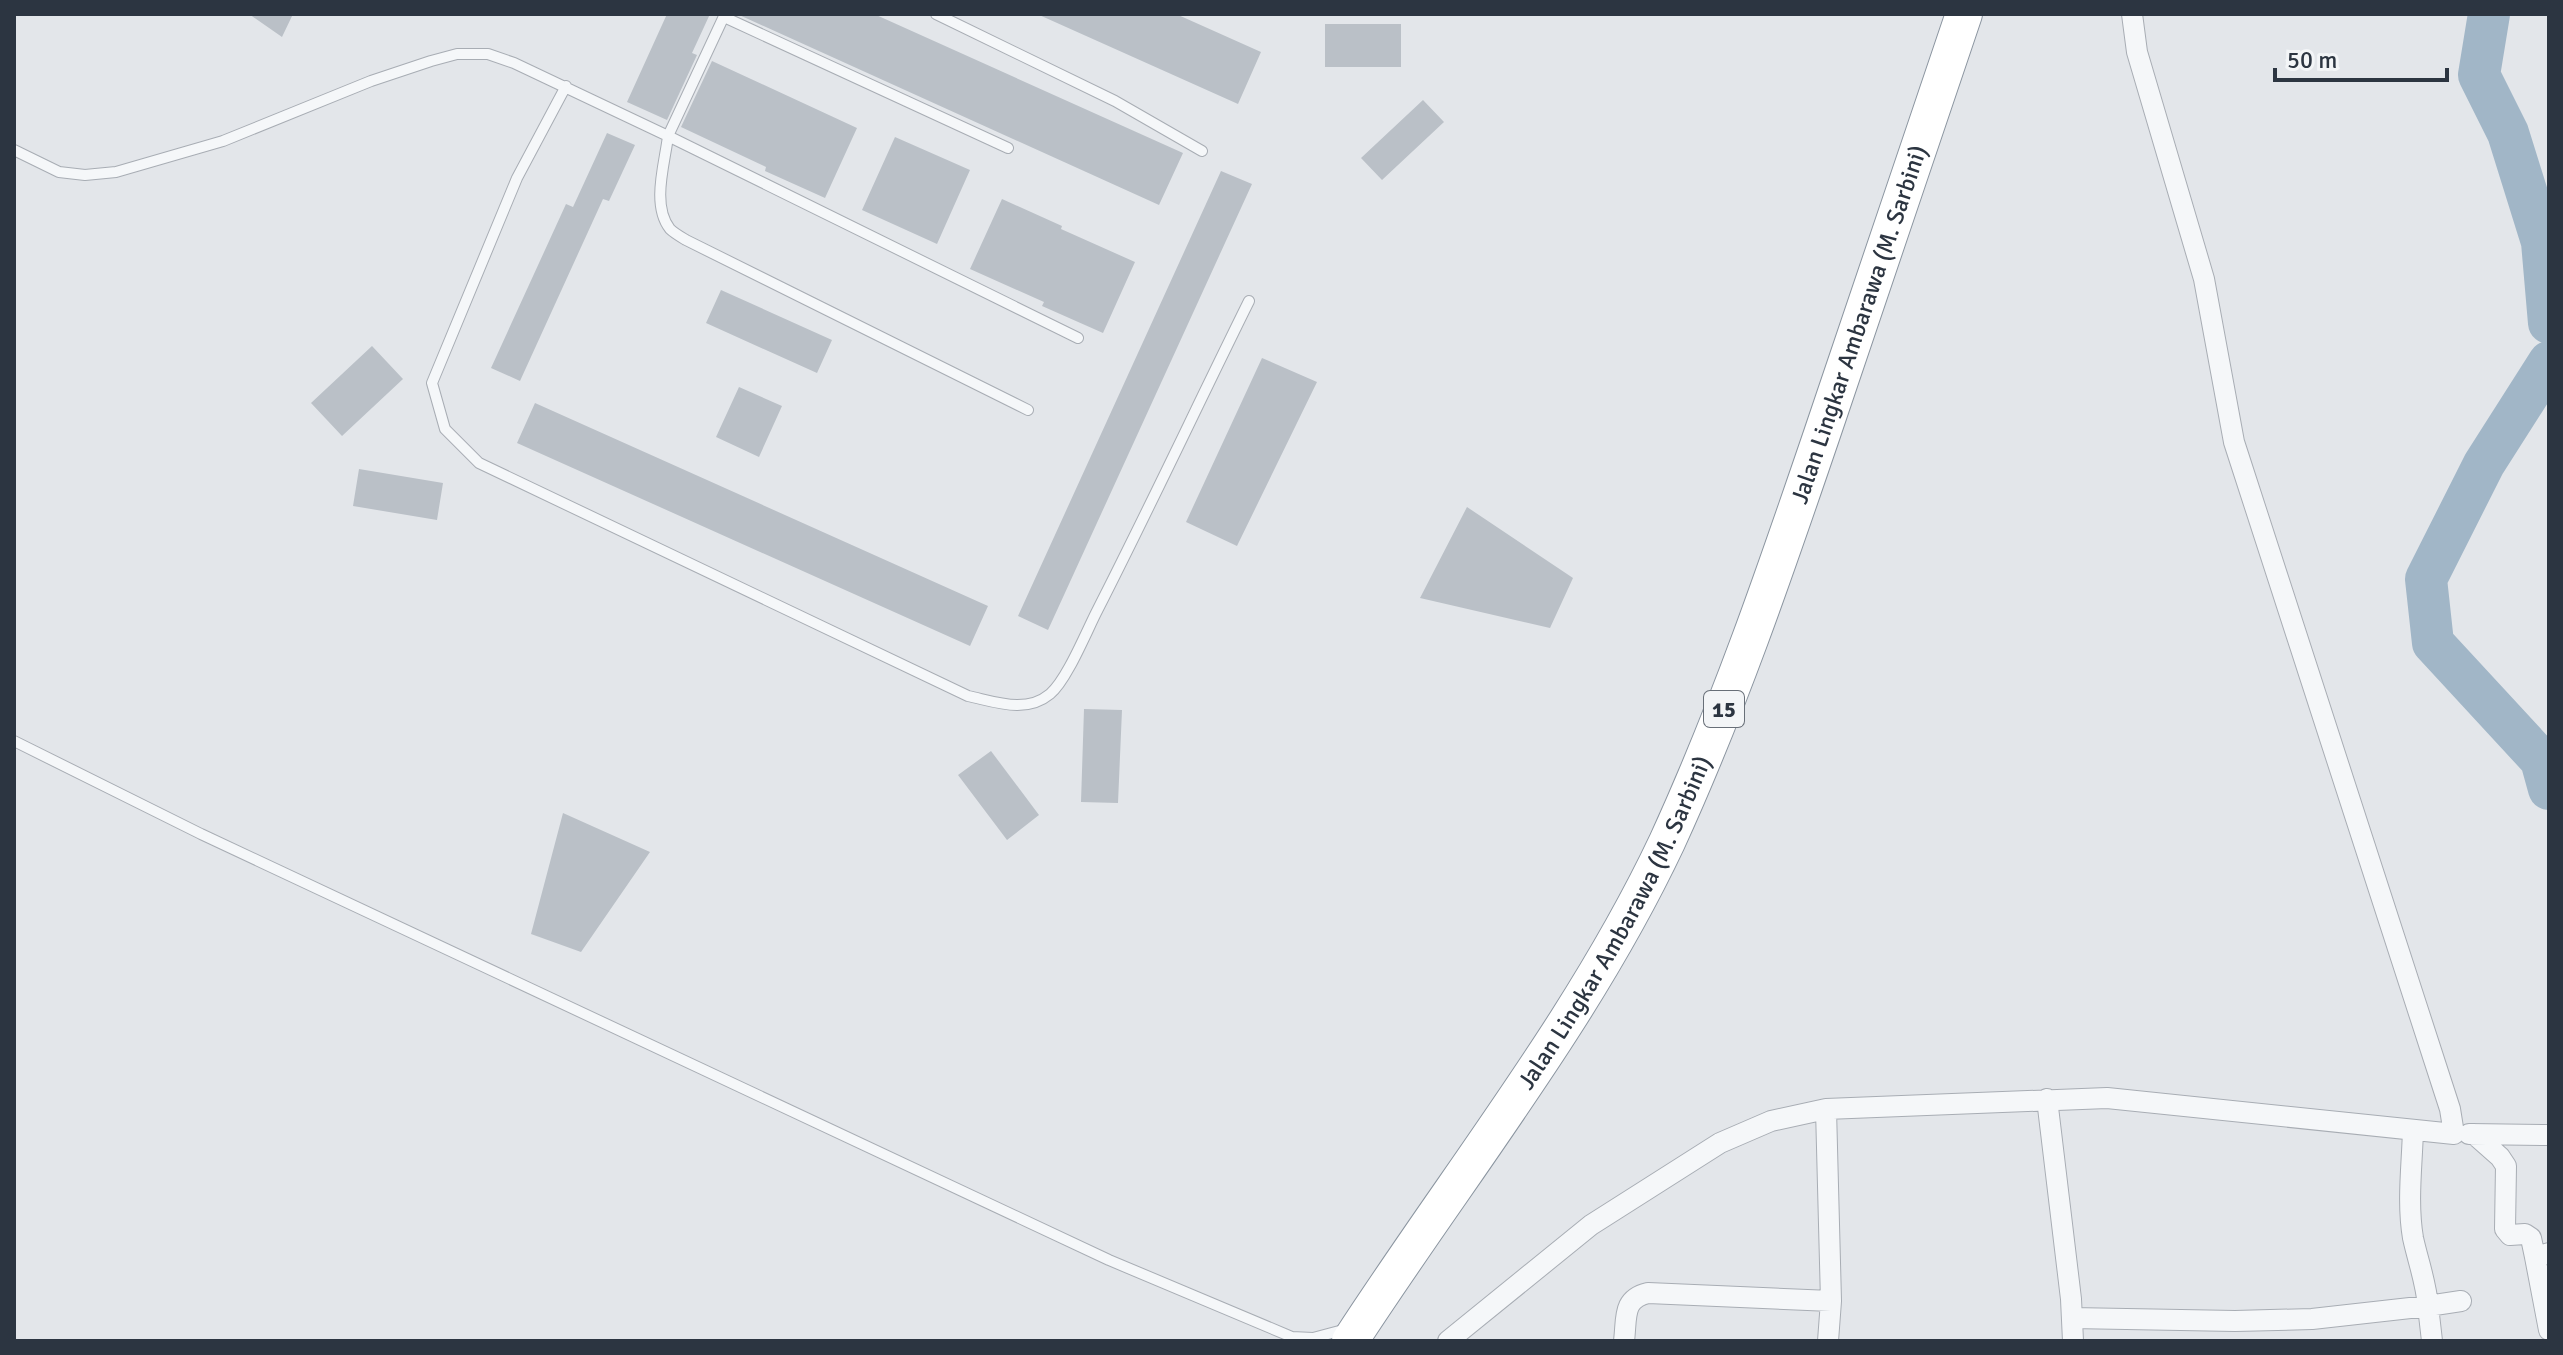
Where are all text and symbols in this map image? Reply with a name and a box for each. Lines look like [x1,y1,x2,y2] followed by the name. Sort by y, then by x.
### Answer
[2275,32,2447,82] scale bar
[2287,45,2337,75] text: 50 m
[1784,141,1934,508] street label: Jalan Lingkar Ambarawa (M. Sarbini)
[1704,691,1744,727] road number: 15
[1511,751,1718,1095] street label: Jalan Lingkar Ambarawa (M. Sarbini)

